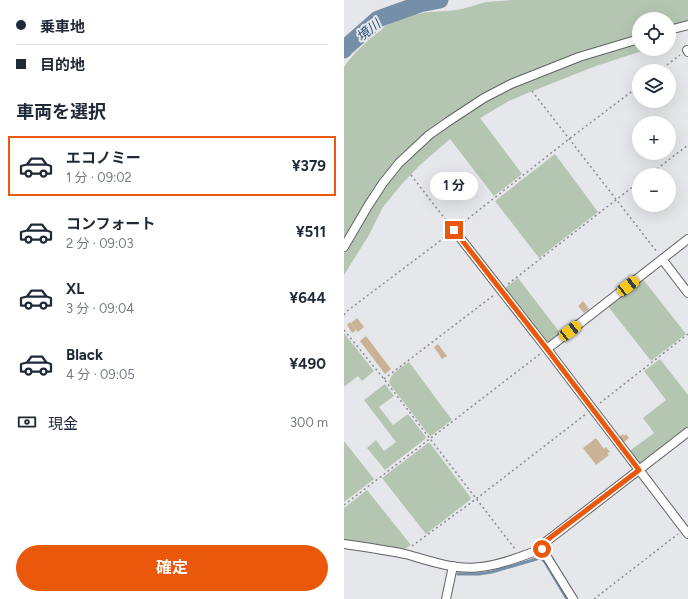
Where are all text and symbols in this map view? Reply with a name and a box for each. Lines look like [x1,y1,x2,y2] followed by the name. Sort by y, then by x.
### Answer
[632,12,676,212] map controls
[632,12,676,56] button: locate
[353,15,385,44] water label: 境川
[40,18,85,36] text: 乗車地
[40,56,85,74] text: 目的地
[632,64,676,108] button: layers
[16,101,106,123] text: 車両を選択
[632,116,676,160] button: +
[18,148,54,184] icon: car
[66,149,141,167] text: エコノミー
[292,157,326,175] text: ¥379
[632,168,676,212] button: −
[66,170,132,185] text: 1 分 · 09:02
[430,172,478,200] callout: 1 分
[443,178,465,193] text: 1 分
[18,214,54,250] icon: car
[66,215,156,233] text: コンフォート
[445,221,463,239] route end
[296,223,326,241] text: ¥511
[66,236,134,251] text: 2 分 · 09:03
[615,274,641,298] car
[18,280,54,316] icon: car
[66,280,84,298] text: XL
[289,289,326,307] text: ¥644
[66,301,134,316] text: 3 分 · 09:04
[557,319,583,343] car
[18,346,54,382] icon: car
[66,346,103,364] text: Black
[289,355,326,373] text: ¥490
[66,367,135,382] text: 4 分 · 09:05
[16,411,38,433] icon: cash
[48,415,78,433] text: 現金
[290,415,328,430] text: 300 m
[533,540,551,558] route start
[16,545,328,591] button: 確定

